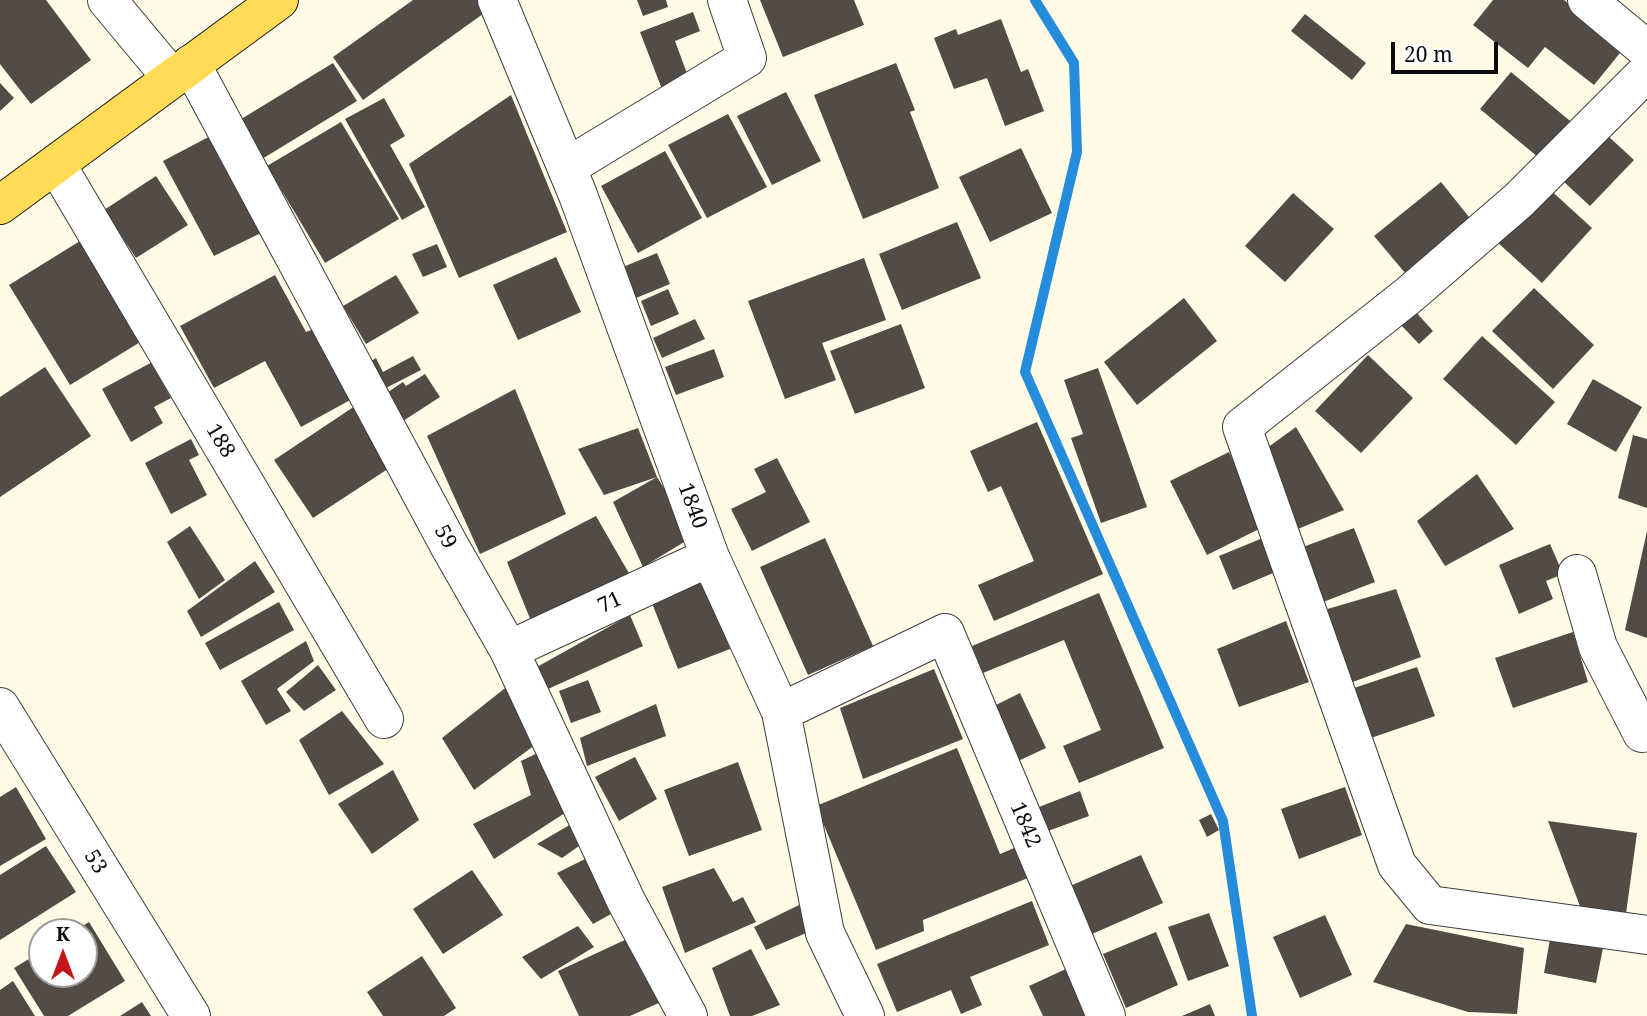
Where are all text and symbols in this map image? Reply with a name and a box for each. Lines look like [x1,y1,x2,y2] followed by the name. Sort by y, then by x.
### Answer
[1395,28,1502,72] scale bar
[1404,40,1453,68] text: 20 m
[200,419,240,463] street label: 188
[672,480,712,532] street label: 1840
[428,521,462,553] street label: 59
[594,587,626,619] street label: 71
[1004,798,1046,852] street label: 1842
[78,845,112,879] street label: 53
[28,918,98,988] north arrow
[56,921,70,947] text: K

